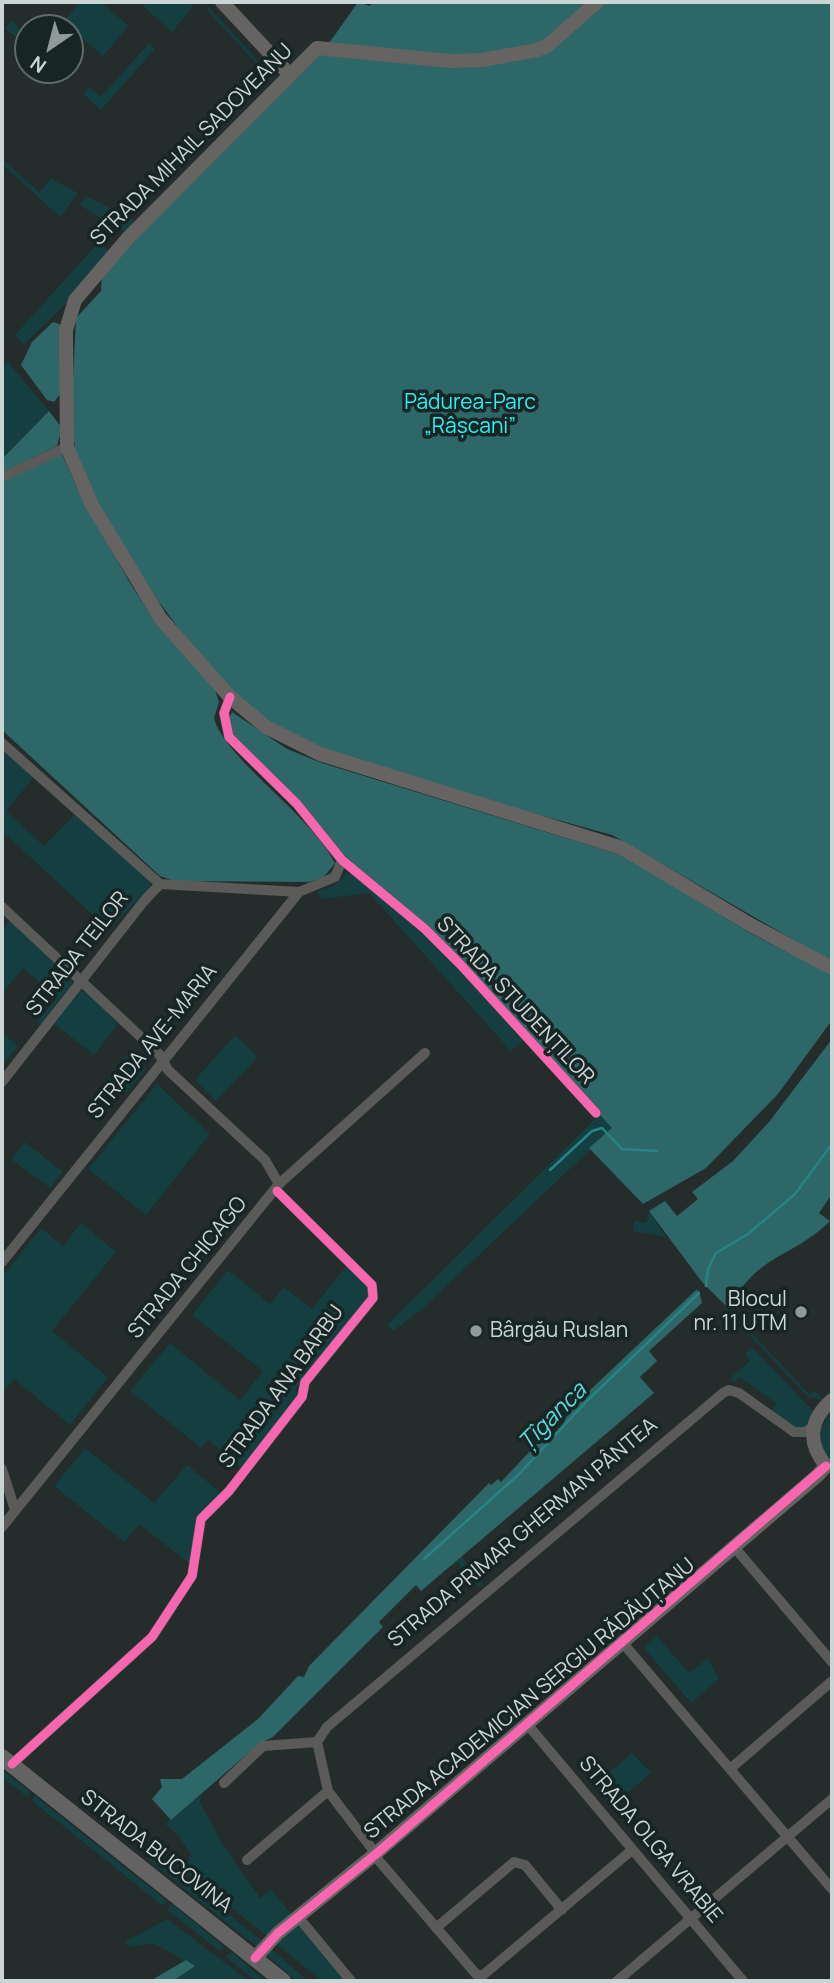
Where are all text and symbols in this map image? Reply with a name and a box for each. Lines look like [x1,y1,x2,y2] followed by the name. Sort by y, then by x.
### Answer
[14,14,84,84] north arrow
[86,39,298,251] street label: STRADA MIHAIL SADOVEANU
[25,50,51,79] text: N
[404,390,536,440] park label: Pădurea-Parc „Râșcani”
[21,887,135,1021] street label: STRADA TEILOR
[431,912,599,1090] street label: STRADA STUDENȚILOR
[83,960,223,1124] street label: STRADA AVE-MARIA
[123,1192,253,1344] street label: STRADA CHICAGO
[694,1287,787,1337] place label: Blocul nr. 11 UTM
[214,1301,350,1473] street label: STRADA ANA BARBU
[793,1304,809,1320] marker: Blocul nr. 11 UTM
[490,1318,628,1344] place label: Bârgău Ruslan
[468,1323,484,1339] marker: Bârgău Ruslan
[513,1377,593,1457] water label: Țîganca
[383,1413,663,1653] street label: STRADA PRIMAR GHERMAN PÂNTEA
[360,1553,700,1845] street label: STRADA ACADEMICIAN SERGIU RĂDĂUȚANU
[573,1752,727,1928] street label: STRADA OLGA VRABIE
[75,1785,237,1919] street label: STRADA BUCOVINA

